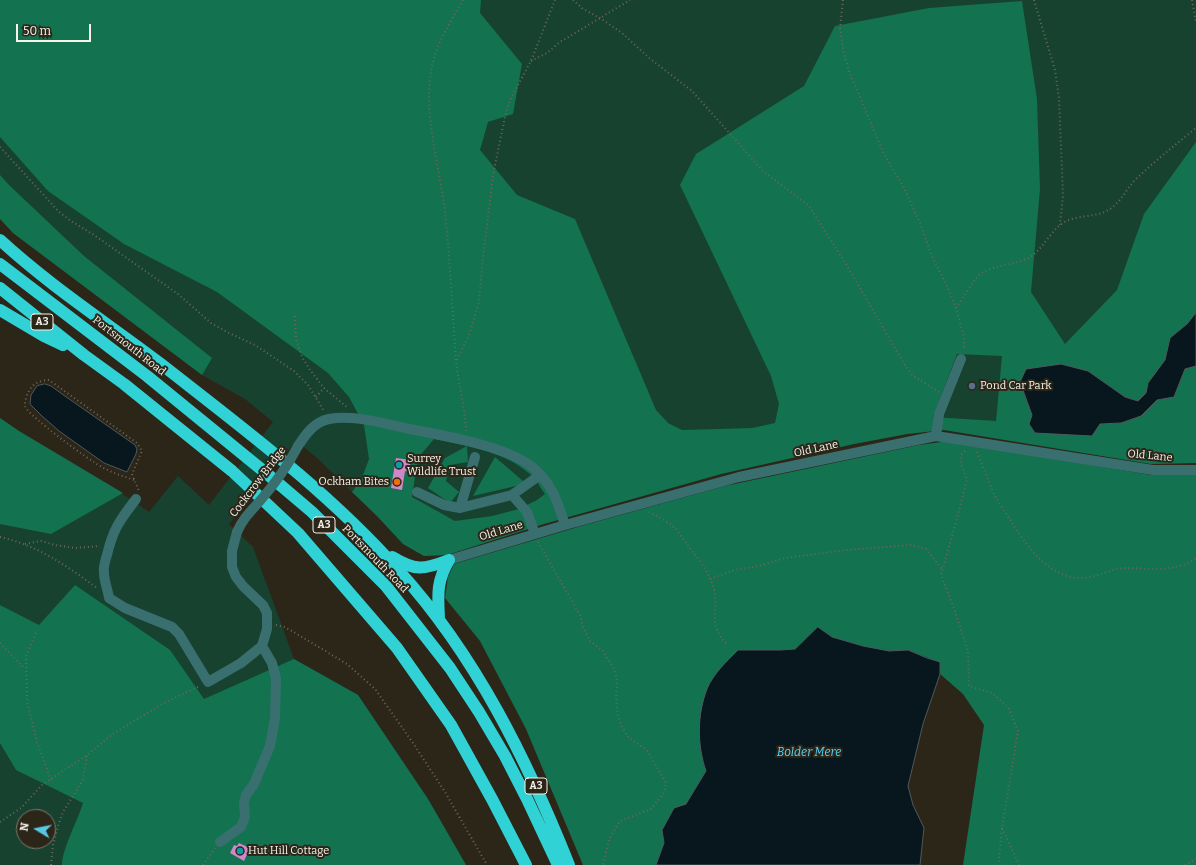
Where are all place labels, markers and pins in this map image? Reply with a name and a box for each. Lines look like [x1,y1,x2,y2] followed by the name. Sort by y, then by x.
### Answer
[980,379,1052,393] place label: Pond Car Park
[967,381,977,391] marker: Pond Car Park
[407,452,476,478] place label: Surrey Wildlife Trust
[394,460,404,470] marker: Surrey Wildlife Trust
[319,475,389,489] place label: Ockham Bites
[392,477,402,487] marker: Ockham Bites
[248,844,329,858] place label: Hut Hill Cottage
[235,846,245,856] marker: Hut Hill Cottage

